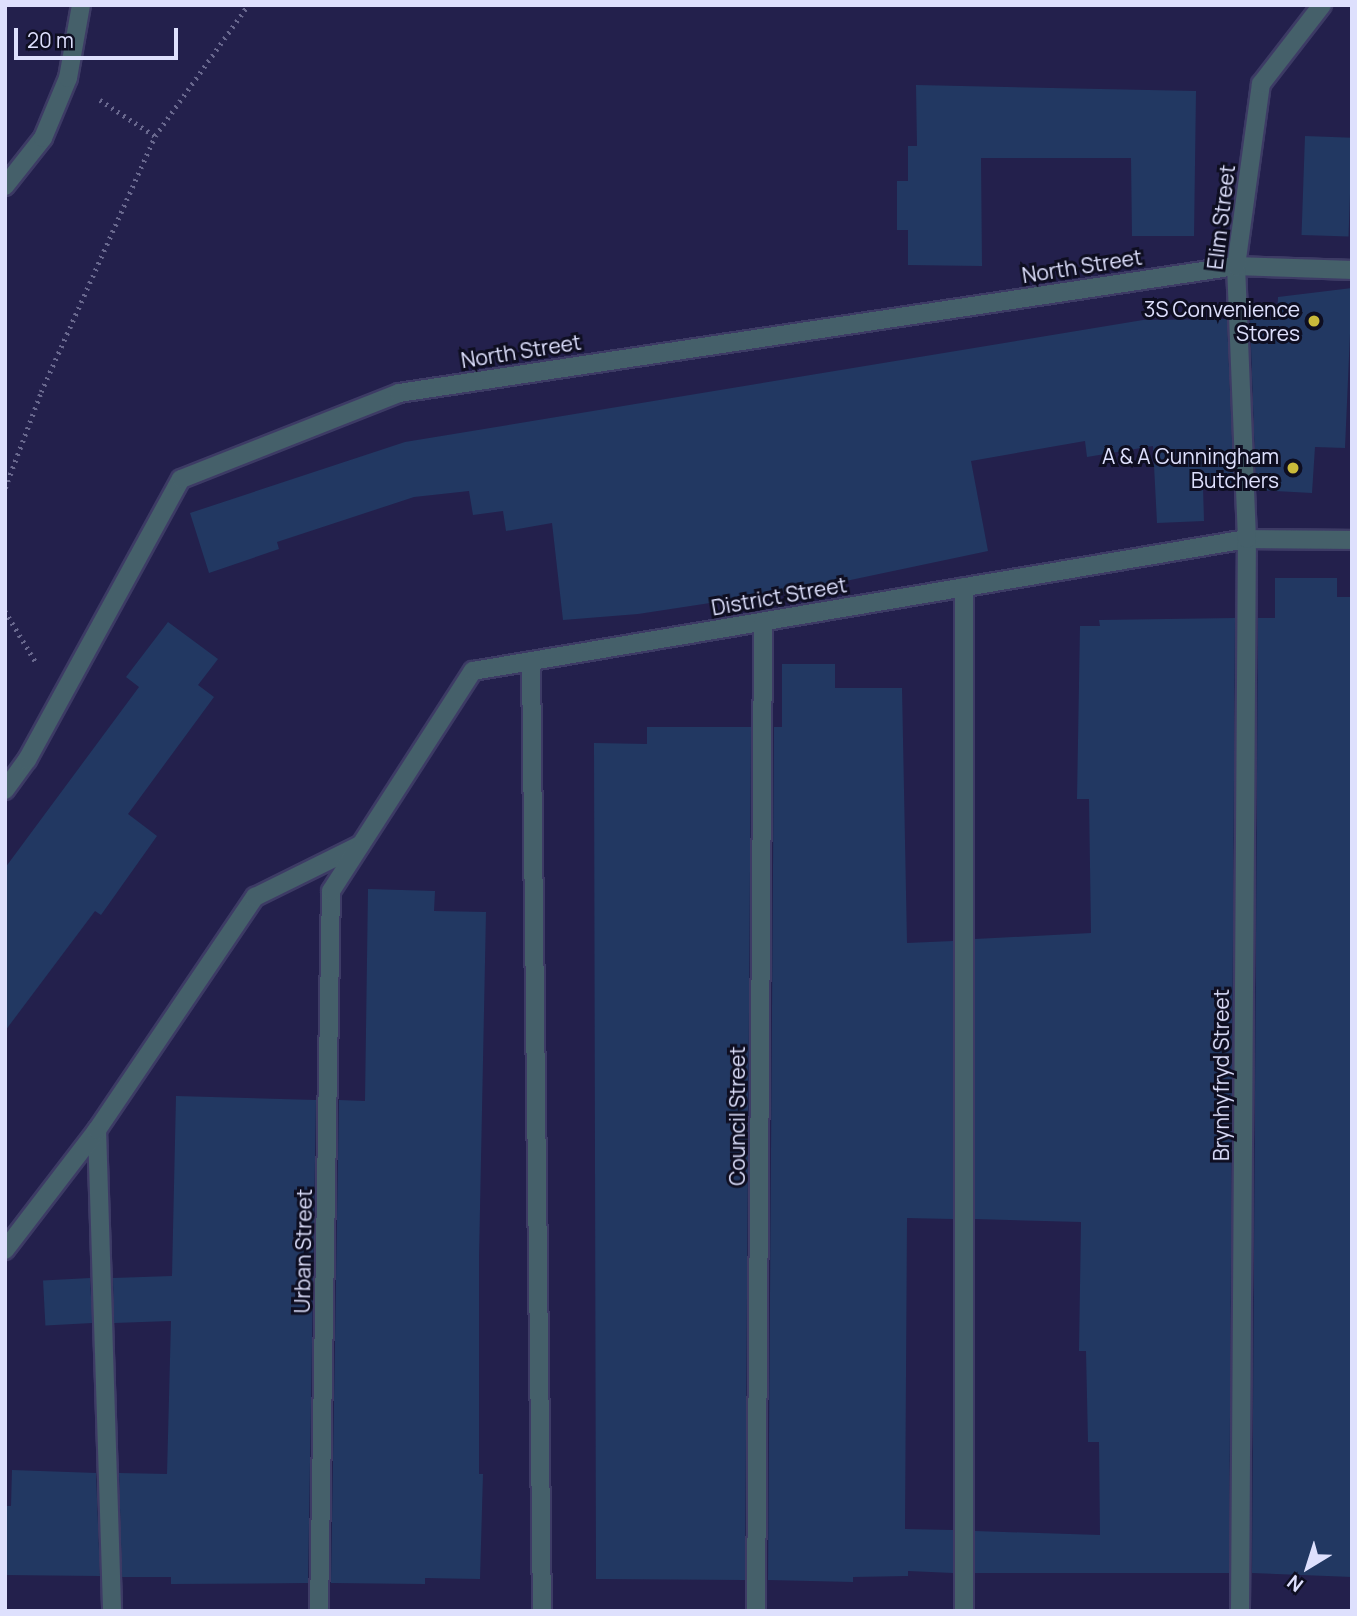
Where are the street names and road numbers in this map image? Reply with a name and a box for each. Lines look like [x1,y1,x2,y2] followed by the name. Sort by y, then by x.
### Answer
[1202,163,1240,271] street label: Elim Street
[1020,244,1144,288] street label: North Street
[459,329,583,373] street label: North Street
[709,572,849,620] street label: District Street
[1208,989,1234,1161] street label: Brynhyfryd Street
[724,1046,750,1186] street label: Council Street
[289,1188,317,1314] street label: Urban Street

